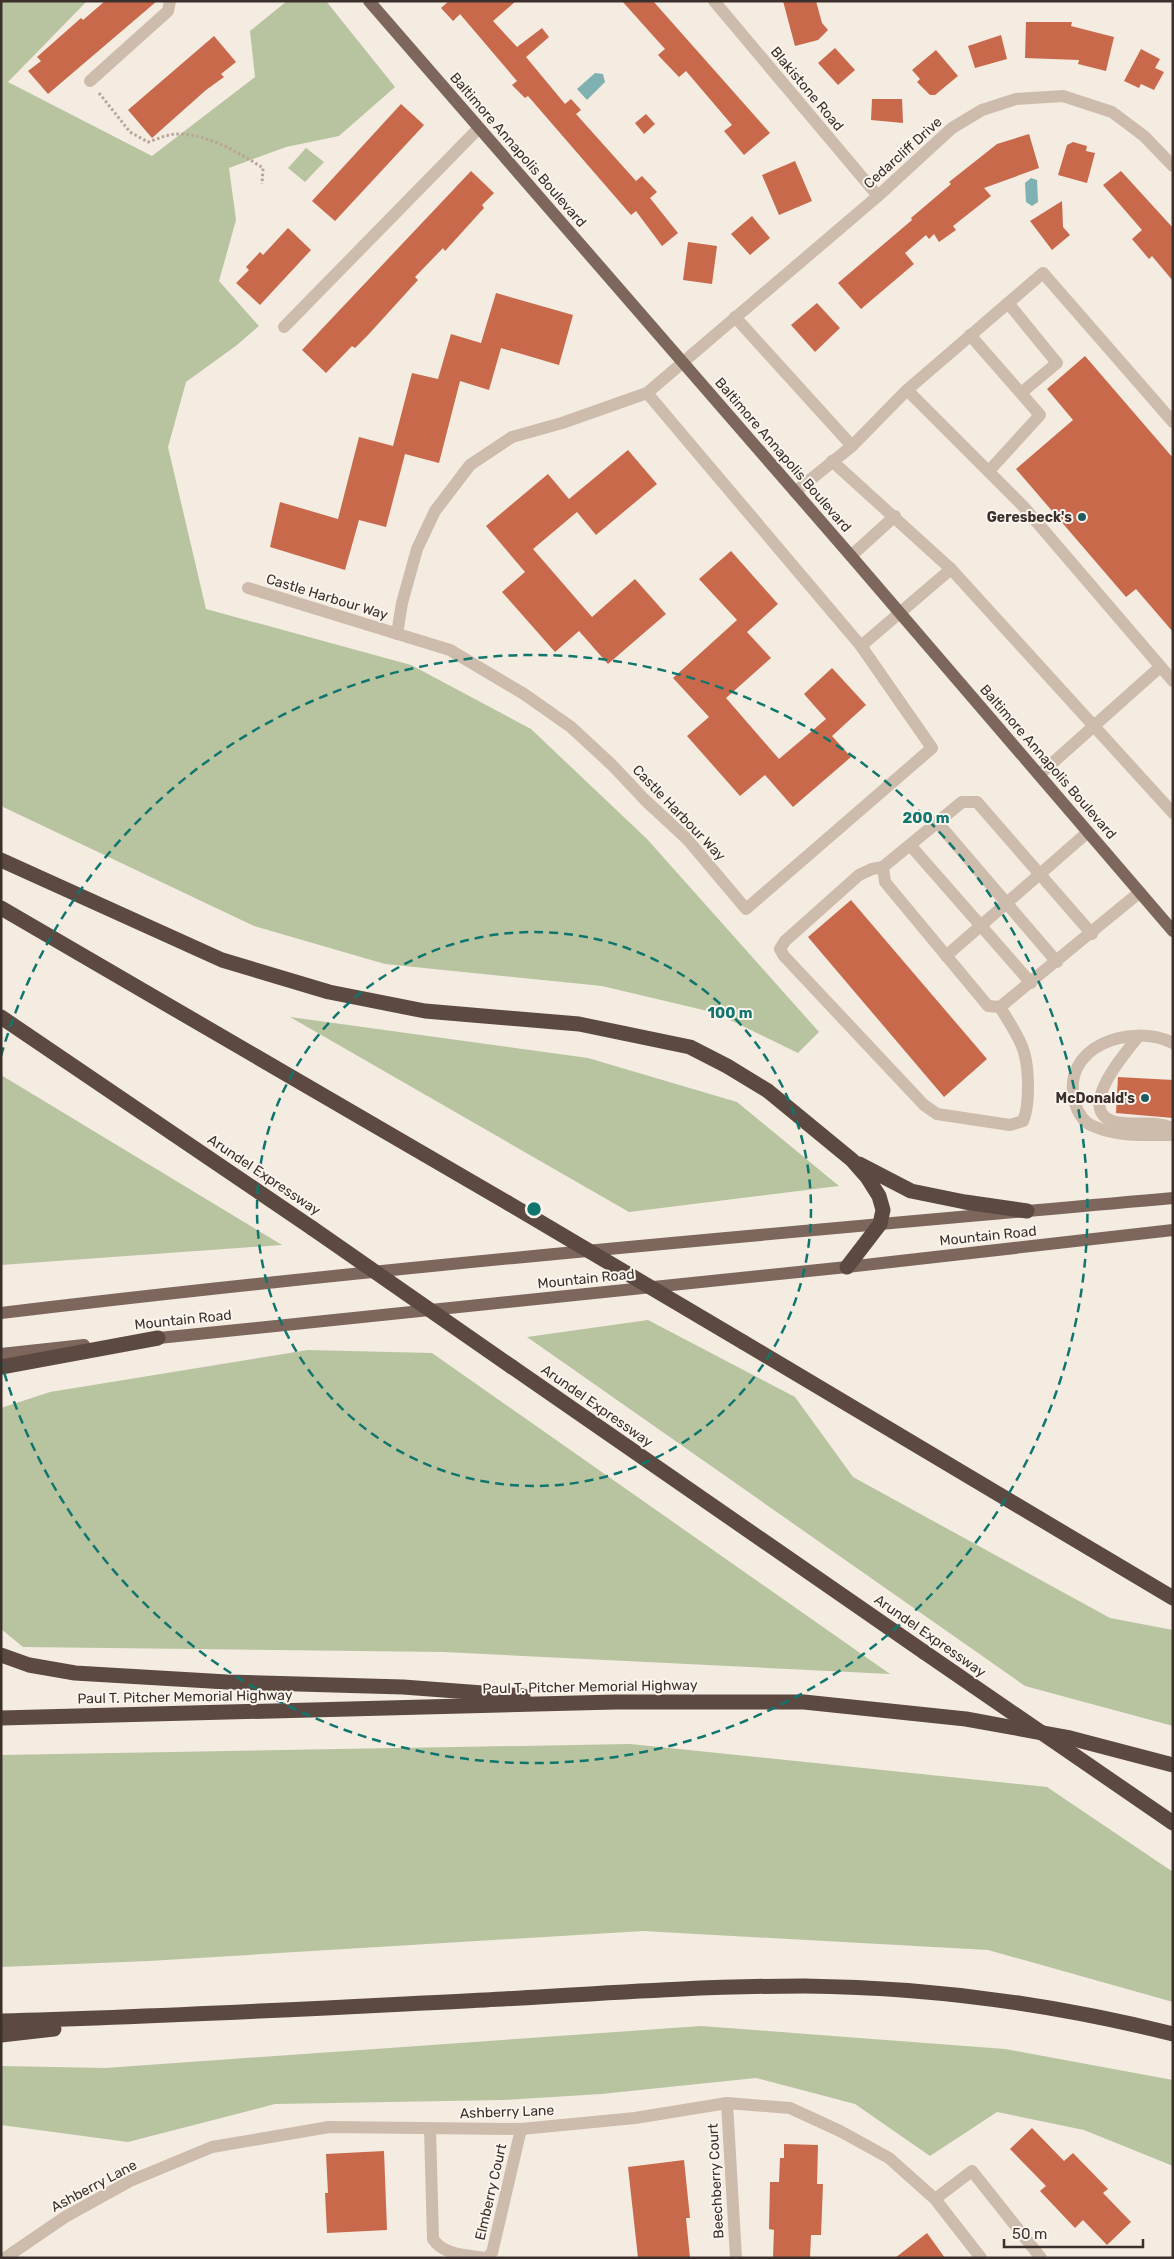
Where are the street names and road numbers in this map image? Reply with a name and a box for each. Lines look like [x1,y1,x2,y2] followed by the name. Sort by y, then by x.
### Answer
[767,43,847,135] street label: Blakistone Road
[446,69,590,231] street label: Baltimore Annapolis Boulevard
[860,113,946,193] street label: Cedarcliff Drive
[711,374,855,536] street label: Baltimore Annapolis Boulevard
[264,570,390,624] street label: Castle Harbour Way
[976,681,1120,843] street label: Baltimore Annapolis Boulevard
[629,762,729,865] street label: Castle Harbour Way
[204,1131,324,1219] street label: Arundel Expressway
[939,1222,1037,1250] street label: Mountain Road
[537,1265,635,1293] street label: Mountain Road
[134,1306,232,1334] street label: Mountain Road
[538,1361,656,1451] street label: Arundel Expressway
[871,1591,989,1681] street label: Arundel Expressway
[482,1677,698,1697] street label: Paul T. Pitcher Memorial Highway
[77,1687,293,1707] street label: Paul T. Pitcher Memorial Highway
[459,2102,555,2122] street label: Ashberry Lane
[704,2122,728,2239] street label: Beechberry Court
[472,2142,510,2242] street label: Elmberry Court
[48,2156,140,2216] street label: Ashberry Lane

